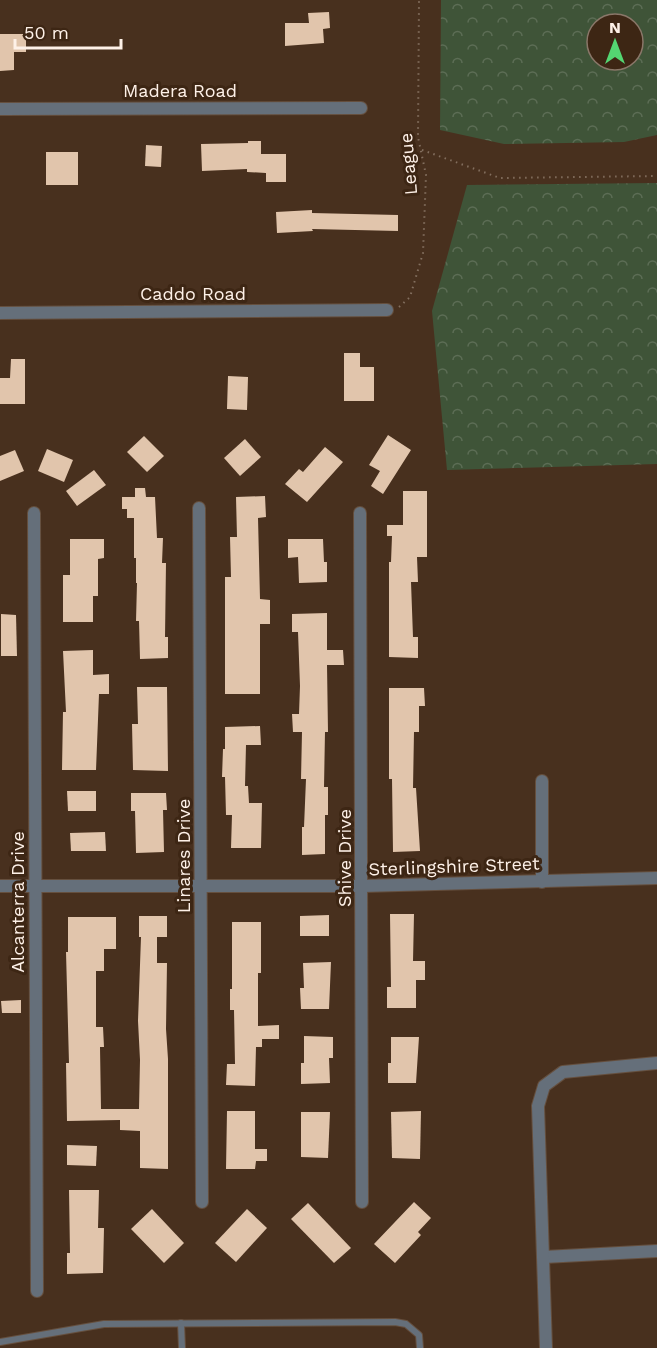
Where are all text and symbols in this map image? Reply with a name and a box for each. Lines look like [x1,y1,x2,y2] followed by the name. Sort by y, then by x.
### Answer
[15,12,122,50] scale bar
[585,12,645,72] north arrow
[609,18,621,37] text: N
[24,22,69,43] text: 50 m
[123,80,237,101] street label: Madera Road
[395,132,421,196] street label: League
[140,283,246,304] street label: Caddo Road
[173,799,194,913] street label: Linares Drive
[334,809,355,907] street label: Shive Drive
[7,831,28,973] street label: Alcanterra Drive
[368,853,540,879] street label: Sterlingshire Street

